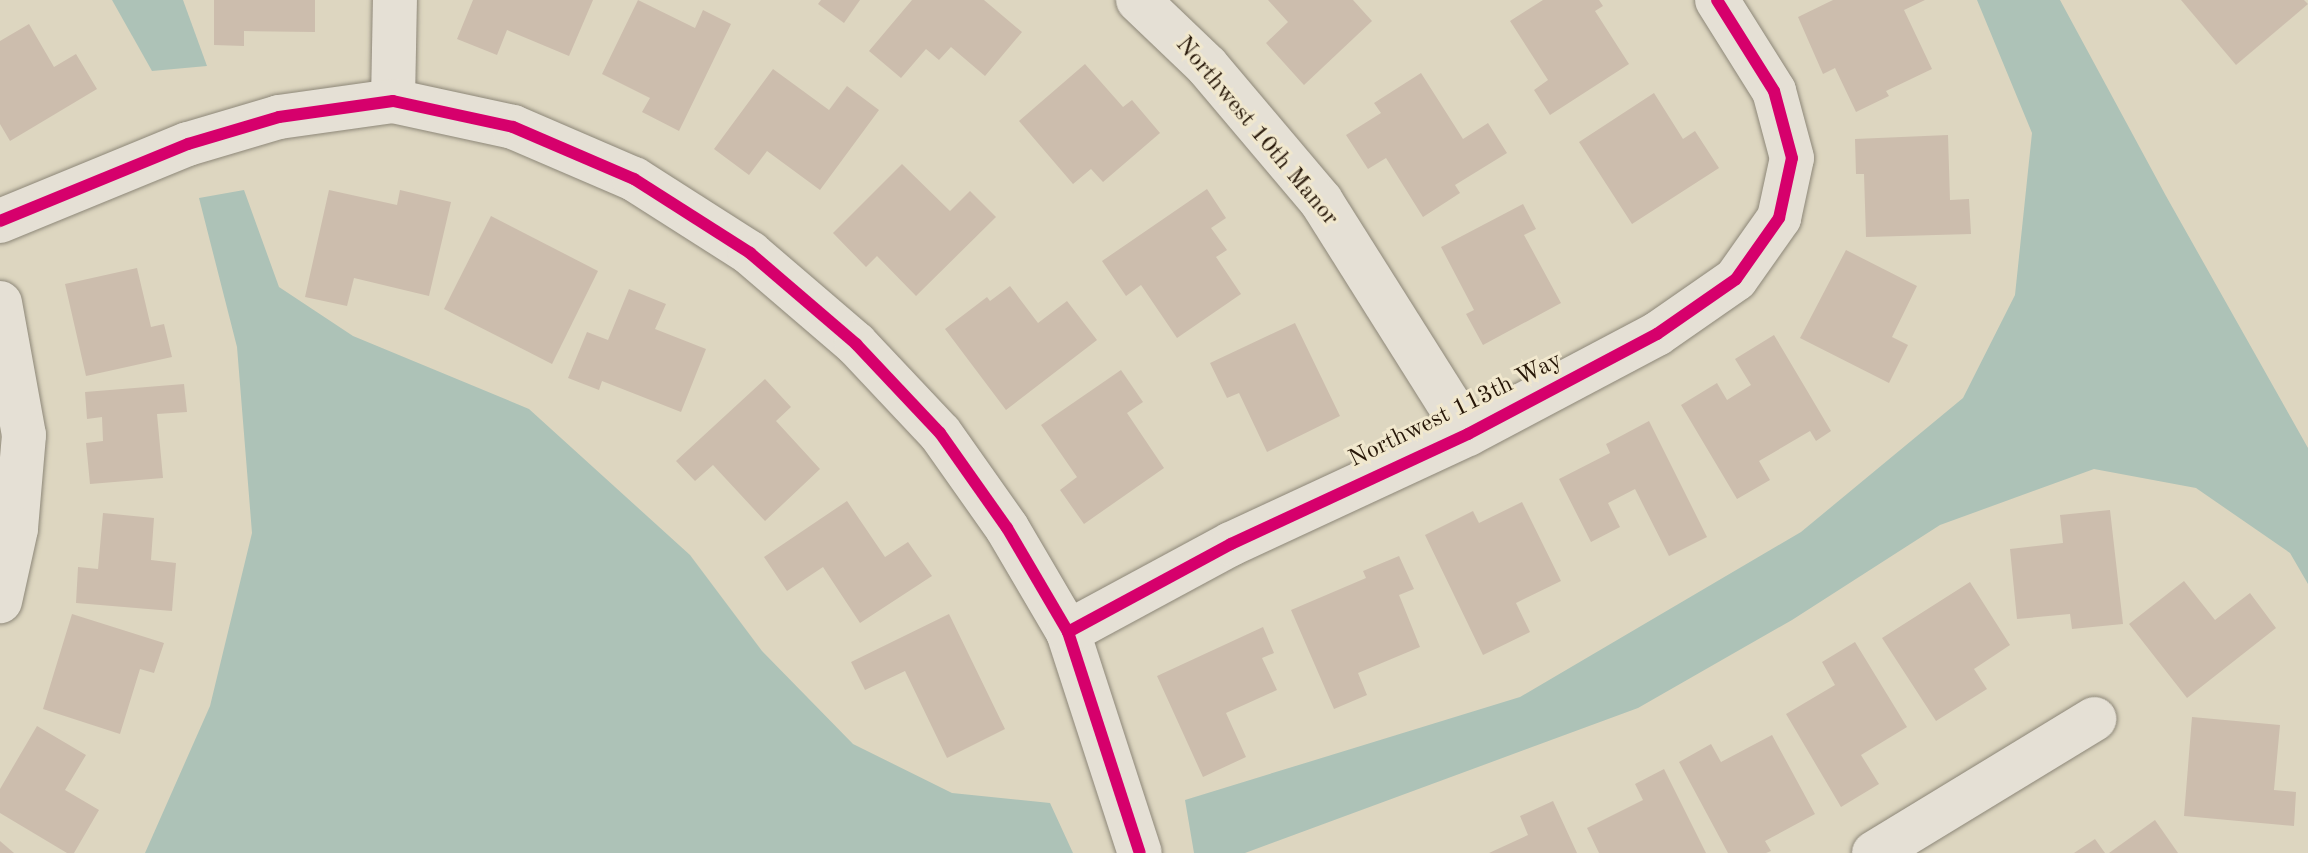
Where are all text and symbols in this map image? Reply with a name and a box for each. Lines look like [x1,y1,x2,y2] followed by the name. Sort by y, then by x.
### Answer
[1168,31,1344,233] street label: Northwest 10th Manor
[1345,347,1567,475] street label: Northwest 113th Way

